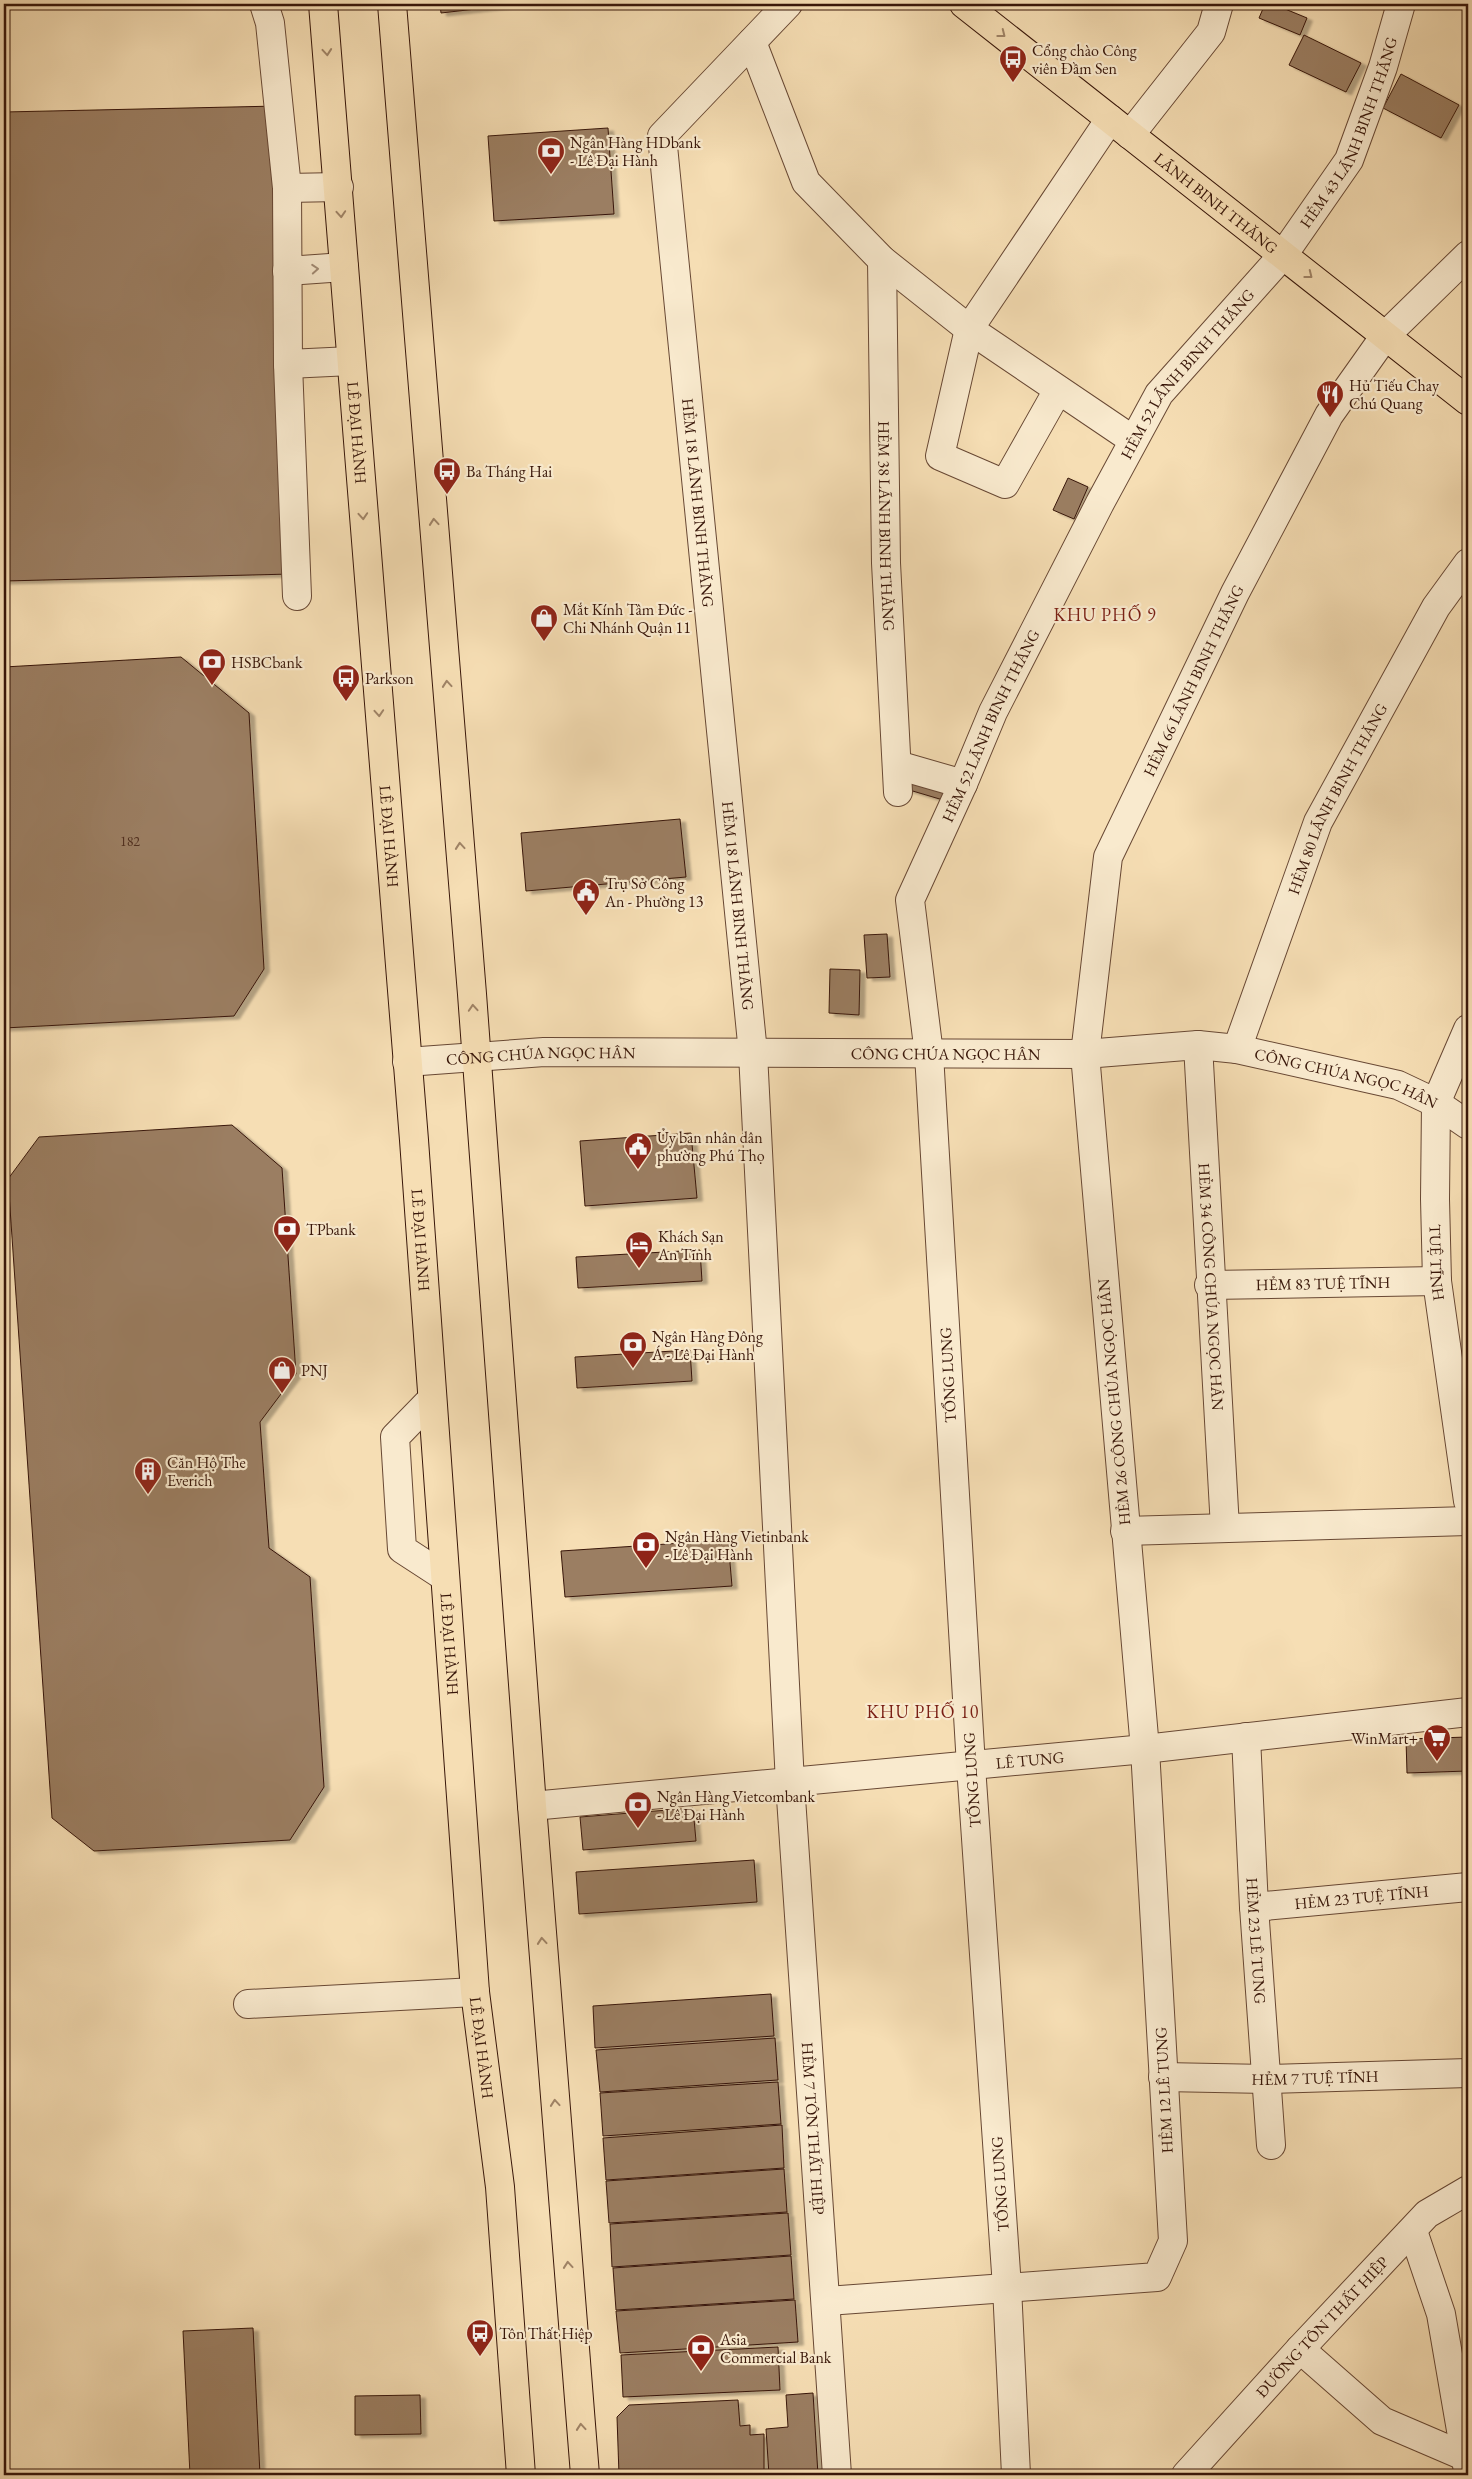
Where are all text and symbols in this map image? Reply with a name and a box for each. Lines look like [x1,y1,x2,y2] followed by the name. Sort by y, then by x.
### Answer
[997,28,1006,37] one-way arrow
[1295,34,1402,232] street label: HẺM 43 LÃNH BINH THĂNG
[1032,40,1138,79] place label: Cổng chào Công viên Đầm Sen
[998,44,1028,83] bus stop icon: Cổng chào Công viên Đầm Sen
[322,49,333,57] one-way arrow
[570,132,701,171] place label: Ngân Hàng HDbank - Lê Đại Hành
[536,136,566,175] bank icon: Ngân Hàng HDbank - Lê Đại Hành
[1150,147,1283,258] street label: LÃNH BINH THĂNG
[335,211,346,219] one-way arrow
[312,264,320,275] one-way arrow
[1303,270,1312,278] one-way arrow
[1115,284,1259,463] street label: HẺM 52 LÃNH BINH THĂNG
[1349,375,1440,414] place label: Hủ Tiếu Chay Chú Quang
[1315,379,1345,418] restaurant icon: Hủ Tiếu Chay Chú Quang
[343,381,372,485] street label: LÊ ĐẠI HÀNH
[678,397,719,609] street label: HẺM 18 LÃNH BINH THĂNG
[874,421,900,632] street label: HẺM 38 LÃNH BINH THĂNG
[432,456,462,495] bus stop icon: Ba Tháng Hai
[466,461,552,482] place label: Ba Tháng Hai
[358,512,369,520] one-way arrow
[429,517,440,525] one-way arrow
[1138,581,1248,780] street label: HẺM 66 LÃNH BINH THĂNG
[563,599,693,638] place label: Mắt Kính Tâm Đức - Chi Nhánh Quận 11
[529,603,559,642] shop icon: Mắt Kính Tâm Đức - Chi Nhánh Quận 11
[1053,603,1157,626] district label: KHU PHỐ 9
[937,625,1044,825] street label: HẺM 52 LÃNH BINH THĂNG
[197,647,227,686] bank icon: HSBCbank
[231,652,303,673] place label: HSBCbank
[331,663,361,702] bus stop icon: Parkson
[365,668,414,689] place label: Parkson
[442,679,453,687] one-way arrow
[1283,699,1392,897] street label: HẺM 80 LÃNH BINH THĂNG
[373,709,384,717] one-way arrow
[375,784,404,888] street label: LÊ ĐẠI HÀNH
[718,800,759,1012] street label: HẺM 18 LÃNH BINH THĂNG
[120,832,140,850] house number: 182
[455,841,466,849] one-way arrow
[604,873,704,912] place label: Trụ Sở Công An - Phường 13
[571,877,601,916] public building icon: Trụ Sở Công An - Phường 13
[467,1003,478,1011] one-way arrow
[445,1041,636,1070] street label: CÔNG CHÚA NGỌC HÂN
[851,1043,1041,1064] street label: CÔNG CHÚA NGỌC HÂN
[1253,1043,1441,1113] street label: CÔNG CHÚA NGỌC HÂN
[657,1127,765,1166] place label: Ủy ban nhân dân phường Phú Thọ
[623,1131,653,1170] public building icon: Ủy ban nhân dân phường Phú Thọ
[1194,1162,1229,1411] street label: HẺM 34 CÔNG CHÚA NGỌC HÂN
[407,1188,435,1292] street label: LÊ ĐẠI HÀNH
[272,1214,302,1253] bank icon: TPbank
[306,1219,356,1240] place label: TPbank
[1425,1224,1450,1302] street label: TUỆ TĨNH
[657,1226,724,1265] place label: Khách Sạn An Tĩnh
[624,1230,654,1269] hotel icon: Khách Sạn An Tĩnh
[1255,1271,1391,1295] street label: HẺM 83 TUỆ TĨNH
[1093,1277,1135,1526] street label: HẺM 26 CÔNG CHÚA NGỌC HÂN
[651,1326,764,1365] place label: Ngân Hàng Đông Á - Lê Đại Hành
[935,1326,961,1423] street label: TỔNG LUNG
[618,1330,648,1369] bank icon: Ngân Hàng Đông Á - Lê Đại Hành
[267,1355,297,1394] shop icon: PNJ
[301,1360,328,1381] place label: PNJ
[167,1452,246,1491] place label: Căn Hộ The Everich
[133,1456,163,1495] building icon: Căn Hộ The Everich
[665,1526,809,1565] place label: Ngân Hàng Vietinbank - Lê Đại Hành
[631,1530,661,1569] bank icon: Ngân Hàng Vietinbank - Lê Đại Hành
[436,1592,464,1696] street label: LÊ ĐẠI HÀNH
[867,1700,979,1723] district label: KHU PHỐ 10
[1422,1723,1452,1762] supermarket icon: WinMart+
[1351,1728,1418,1749] place label: WinMart+
[958,1731,986,1828] street label: TỔNG LUNG
[995,1746,1065,1773] street label: LÊ TUNG
[657,1786,816,1825] place label: Ngân Hàng Vietcombank - Lê Đại Hành
[623,1790,653,1829] bank icon: Ngân Hàng Vietcombank - Lê Đại Hành
[1242,1877,1271,2005] street label: HẺM 23 LÊ TUNG
[1293,1880,1430,1914] street label: HẺM 23 TUỆ TĨNH
[537,1936,548,1944] one-way arrow
[465,1995,499,2100] street label: LÊ ĐẠI HÀNH
[1150,2026,1178,2154] street label: HẺM 12 LÊ TUNG
[797,2042,830,2215] street label: HẺM 7 TÔN THẤT HIỆP
[1251,2065,1379,2090] street label: HẺM 7 TUỆ TĨNH
[550,2098,561,2106] one-way arrow
[986,2135,1014,2232] street label: TỔNG LUNG
[1251,2251,1393,2402] street label: ĐƯỜNG TÔN THẤT HIỆP
[563,2260,574,2268] one-way arrow
[465,2318,495,2357] bus stop icon: Tôn Thất Hiệp
[499,2323,593,2344] place label: Tôn Thất Hiệp
[719,2329,832,2368] place label: Asia Commercial Bank
[686,2333,716,2372] bank icon: Asia Commercial Bank
[576,2422,587,2430] one-way arrow

